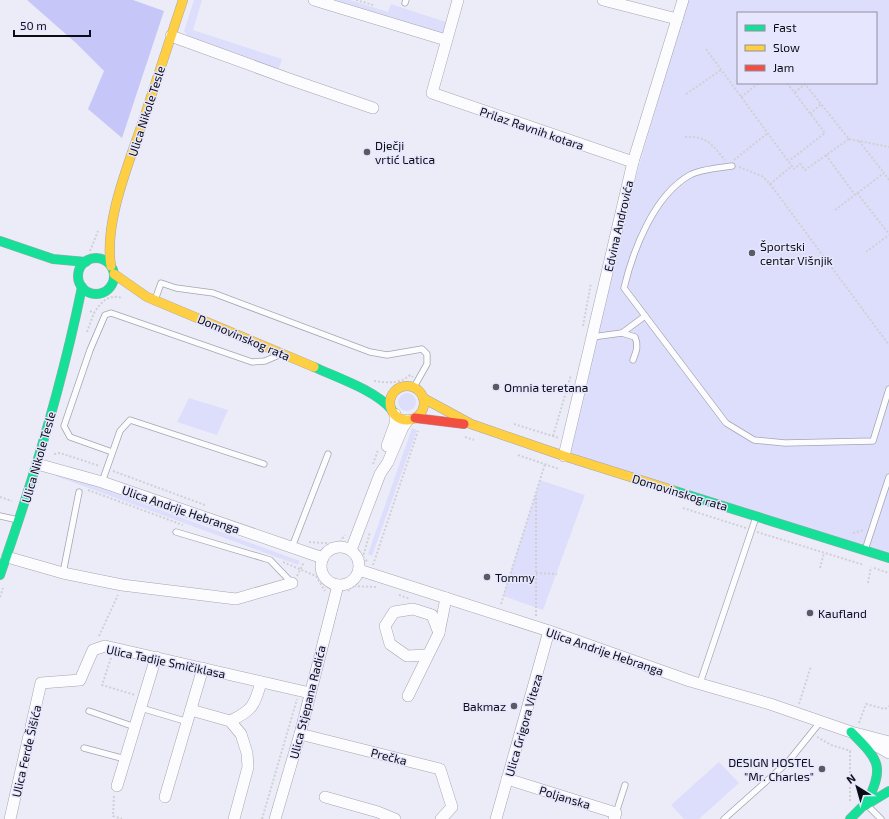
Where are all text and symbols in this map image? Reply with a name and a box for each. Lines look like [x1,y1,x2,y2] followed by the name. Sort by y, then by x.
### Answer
[14,12,90,38] scale bar
[737,12,877,84] legend
[20,18,47,32] text: 50 m
[773,20,797,34] text: Fast
[773,40,800,54] text: Slow
[773,60,794,74] text: Jam
[125,64,167,158] street label: Ulica Nikole Tesle
[478,104,586,152] street label: Prilaz Ravnih kotara
[375,138,435,166] place label: Dječji vrtić Latica
[362,147,372,157] marker: Dječji vrtić Latica
[601,179,635,273] street label: Edvina Androvića
[760,239,833,268] place label: Športski centar Višnjik
[747,248,757,258] marker: Športski centar Višnjik
[196,311,292,363] street label: Domovinskog rata
[504,380,588,394] place label: Omnia teretana
[491,382,501,392] marker: Omnia teretana
[18,410,58,504] street label: Ulica Nikole Tesle
[631,471,729,513] street label: Domovinskog rata
[120,482,242,537] street label: Ulica Andrije Hebranga
[495,570,535,584] place label: Tommy
[482,572,492,582] marker: Tommy
[818,606,867,620] place label: Kaufland
[805,608,815,618] marker: Kaufland
[544,624,666,679] street label: Ulica Andrije Hebranga
[105,641,227,681] street label: Ulica Tadije Smičiklasa
[286,644,329,760] street label: Ulica Stjepana Radića
[502,672,544,778] street label: Ulica Grigora Viteza
[463,699,506,713] place label: Bakmaz
[509,701,519,711] marker: Bakmaz
[9,703,43,799] street label: Ulica Ferde Šišića
[369,745,409,767] street label: Prečka
[728,755,814,783] place label: DESIGN HOSTEL "Mr. Charles"
[817,764,827,774] marker: DESIGN HOSTEL "Mr. Charles"
[837,767,877,807] north arrow
[844,771,858,786] text: N
[537,783,592,812] street label: Poljanska

